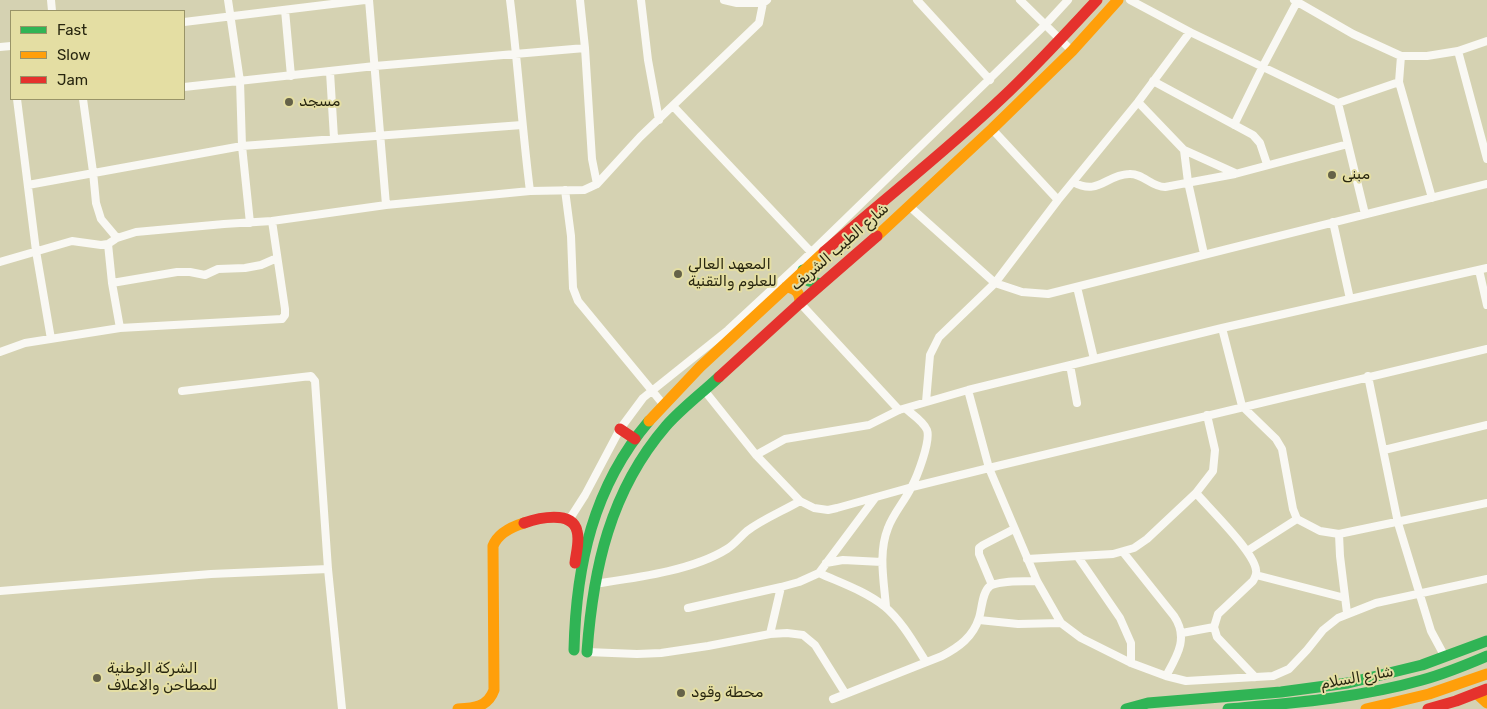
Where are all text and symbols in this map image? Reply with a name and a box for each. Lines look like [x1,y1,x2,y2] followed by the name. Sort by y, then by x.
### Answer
[10,10,185,100] legend
[57,21,87,39] text: Fast
[57,46,90,64] text: Slow
[57,71,88,89] text: Jam
[299,93,340,111] place label: مسجد
[283,96,295,108] marker: مسجد
[1342,166,1370,184] place label: مبنى
[1326,169,1338,181] marker: مبنى
[787,199,893,295] street label: شارع الطيب الشريف
[688,256,777,291] place label: المعهد العالي للعلوم والتقنية
[672,268,684,280] marker: المعهد العالي للعلوم والتقنية
[107,660,217,695] place label: الشركة الوطنية للمطاحن والاعلاف
[1319,663,1395,693] street label: شارع السلام
[91,672,103,684] marker: الشركة الوطنية للمطاحن والاعلاف
[691,684,763,702] place label: محطة وقود
[675,687,687,699] marker: محطة وقود

